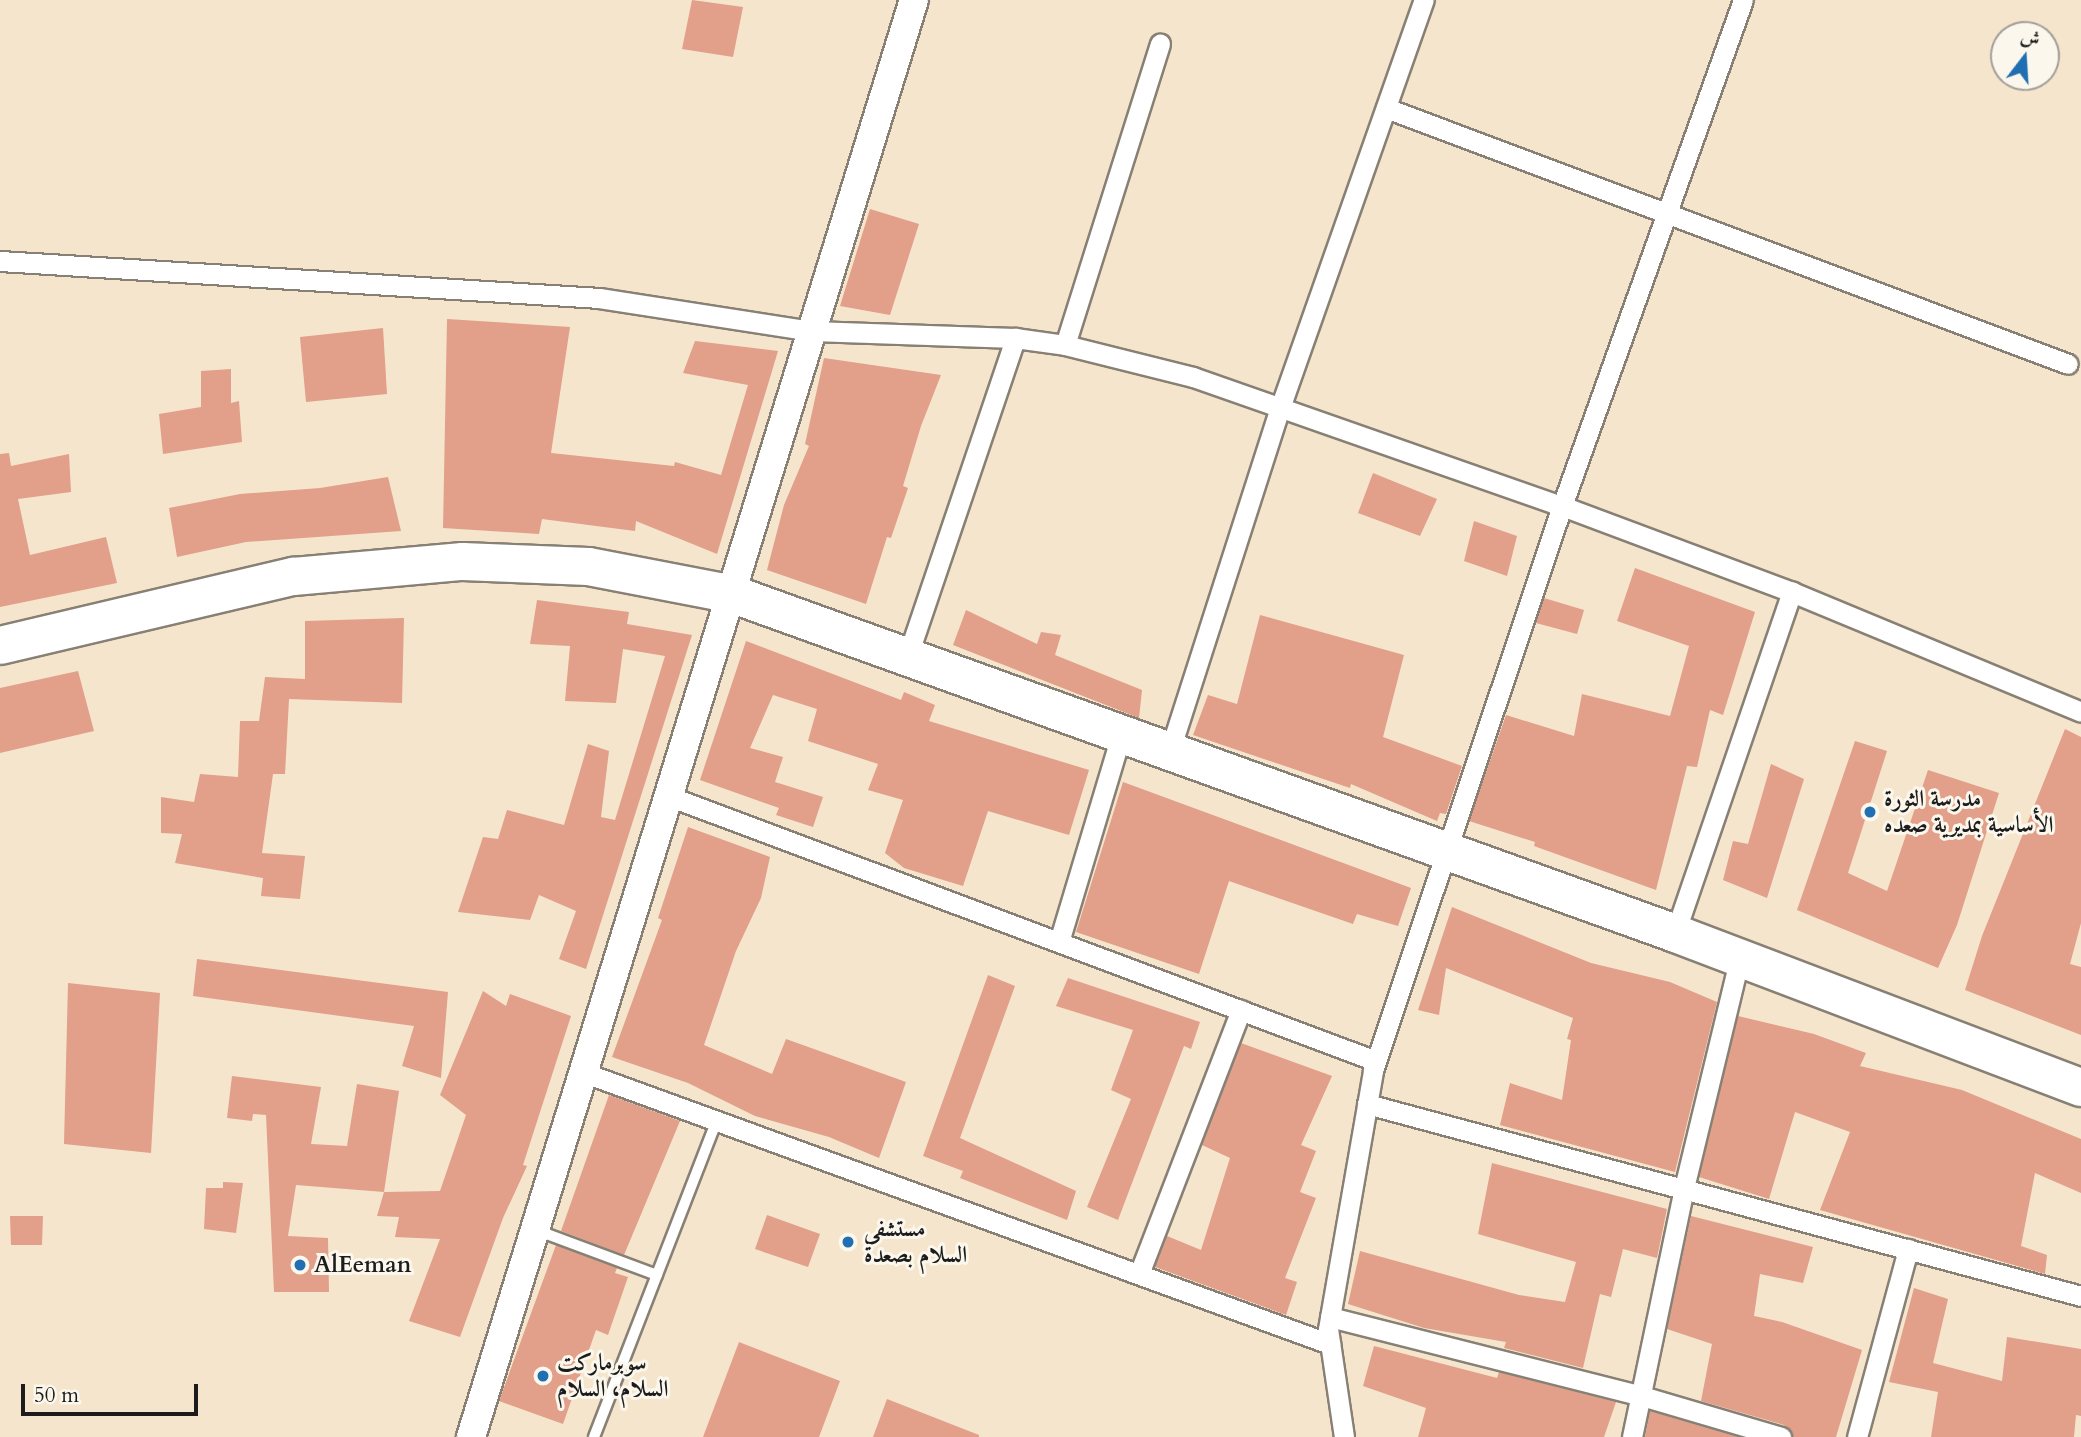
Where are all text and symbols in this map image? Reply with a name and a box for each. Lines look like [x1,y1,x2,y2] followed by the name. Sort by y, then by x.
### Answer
[1990,21,2060,91] north arrow
[2018,23,2043,53] text: ش
[1884,785,2054,839] place label: مدرسة الثورة الأساسية بمديرية صعده
[1862,804,1878,820] marker: مدرسة الثورة الأساسية بمديرية صعده
[864,1215,967,1269] place label: مستشفى السلام بصعدة
[838,1232,858,1252] marker: مستشفى السلام بصعدة
[314,1251,411,1279] place label: AlEeman
[292,1257,308,1273] marker: AlEeman
[557,1349,668,1403] place label: سوبرماركت السلام، السلام
[535,1368,551,1384] marker: سوبرماركت السلام، السلام
[24,1370,201,1414] scale bar
[34,1381,79,1410] text: 50 m

